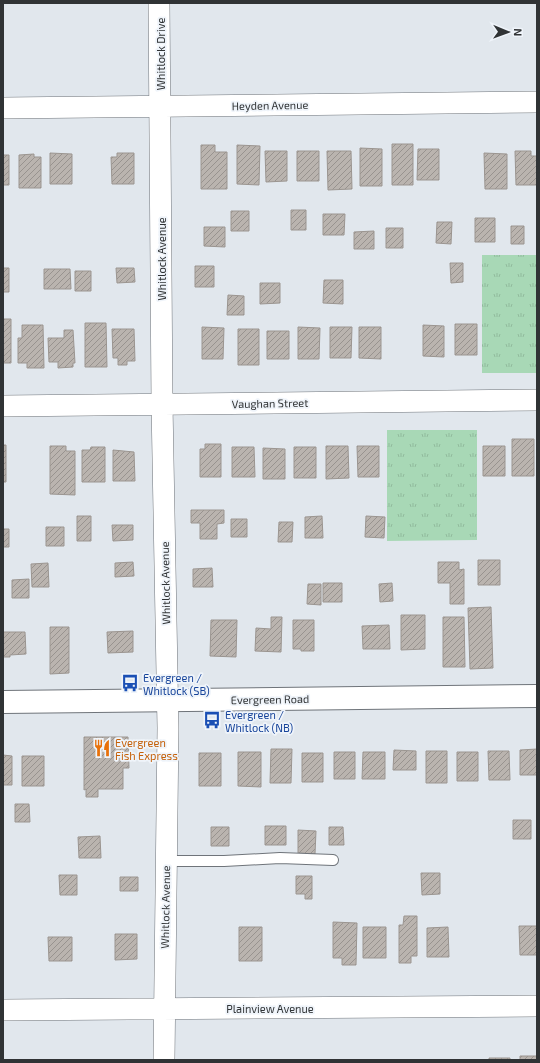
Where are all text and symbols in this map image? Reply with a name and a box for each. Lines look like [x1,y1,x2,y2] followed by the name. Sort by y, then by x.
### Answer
[488,12,528,52] north arrow
[154,18,167,90] street label: Whitlock Drive
[512,28,525,36] text: N
[232,98,309,112] street label: Heyden Avenue
[155,217,168,301] street label: Whitlock Avenue
[232,396,308,410] street label: Vaughan Street
[158,541,172,625] street label: Whitlock Avenue
[143,671,210,697] place label: Evergreen / Whitlock (SB)
[120,673,140,693] bus stop icon: Evergreen / Whitlock (SB)
[231,692,309,706] street label: Evergreen Road
[225,708,293,734] place label: Evergreen / Whitlock (NB)
[202,710,222,730] bus stop icon: Evergreen / Whitlock (NB)
[115,736,178,762] place label: Evergreen Fish Express
[92,738,112,758] restaurant icon: Evergreen Fish Express
[158,865,172,949] street label: Whitlock Avenue
[226,1002,314,1015] street label: Plainview Avenue

